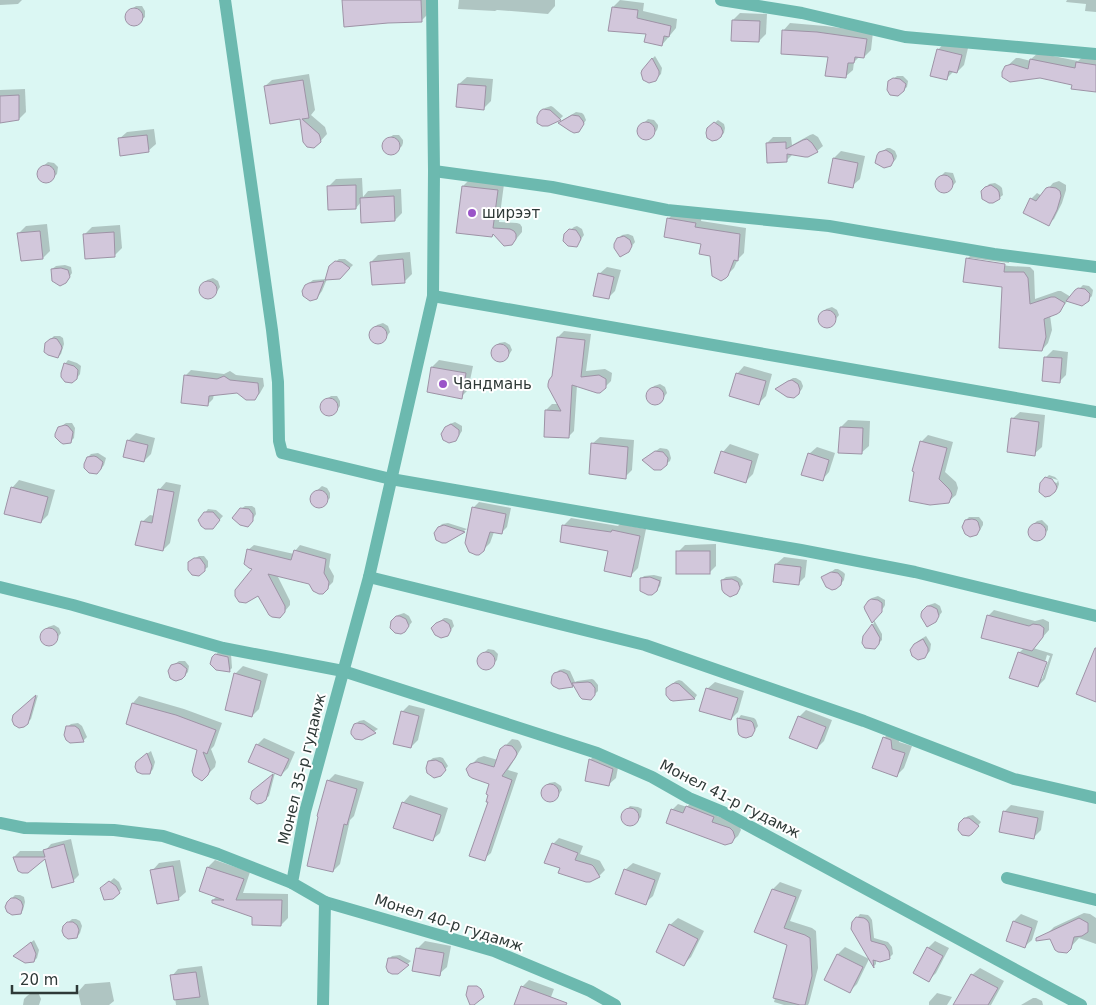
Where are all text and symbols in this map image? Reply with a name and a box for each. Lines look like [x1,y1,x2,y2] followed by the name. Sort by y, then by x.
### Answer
[482,204,540,222] place label: ширээт
[466,207,478,219] marker: ширээт
[453,375,532,393] place label: Чандмань
[437,378,449,390] marker: Чандмань
[274,691,330,847] street label: Монел 35-р гудамж
[657,756,803,842] street label: Монел 41-р гудамж
[372,890,526,956] street label: Монел 40-р гудамж
[12,962,78,994] scale bar
[20,971,58,989] text: 20 m

